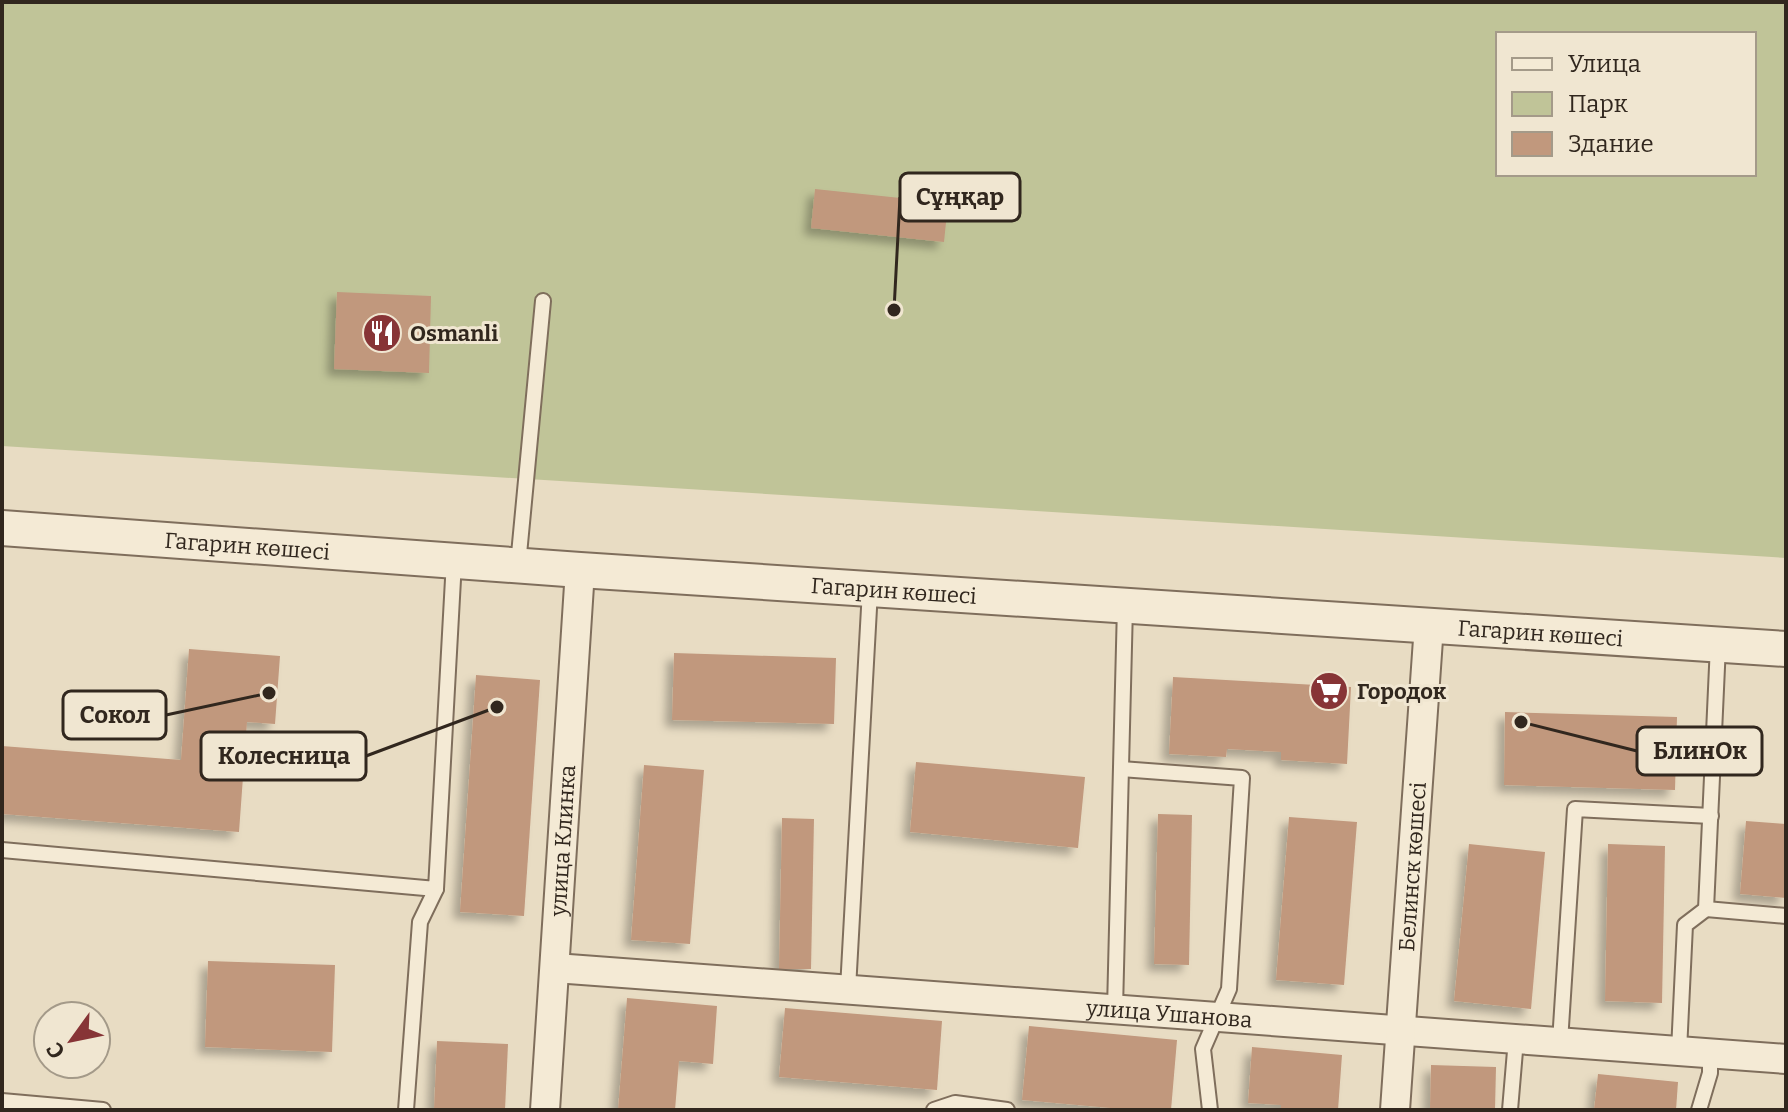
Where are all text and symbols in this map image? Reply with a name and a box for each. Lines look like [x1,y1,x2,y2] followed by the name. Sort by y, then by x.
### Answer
[1496,32,1756,176] legend
[1568,50,1641,78] text: Улица
[1568,90,1628,118] text: Парк
[1568,130,1654,158] text: Здание
[900,173,1020,221] callout: Сұңқар
[916,183,1004,211] text: Сұңқар
[361,312,403,354] restaurant icon: Osmanli
[410,320,498,347] place label: Osmanli
[164,526,331,565] street label: Гагарин көшесі
[810,572,978,609] street label: Гагарин көшесі
[1457,614,1624,652] street label: Гагарин көшесі
[1308,670,1350,712] supermarket icon: Городок
[1357,678,1447,705] place label: Городок
[63,691,166,739] callout: Сокол
[80,701,150,729] text: Сокол
[1637,727,1762,775] callout: БлинОк
[201,732,366,780] callout: Колесница
[1653,737,1747,765] text: БлинОк
[218,742,351,770] text: Колесница
[544,764,581,918] street label: улица Клинка
[1393,780,1432,952] street label: Белинск көшесі
[1084,994,1253,1033] street label: улица Ушанова
[32,1000,112,1080] north arrow
[40,1037,71,1064] text: С

